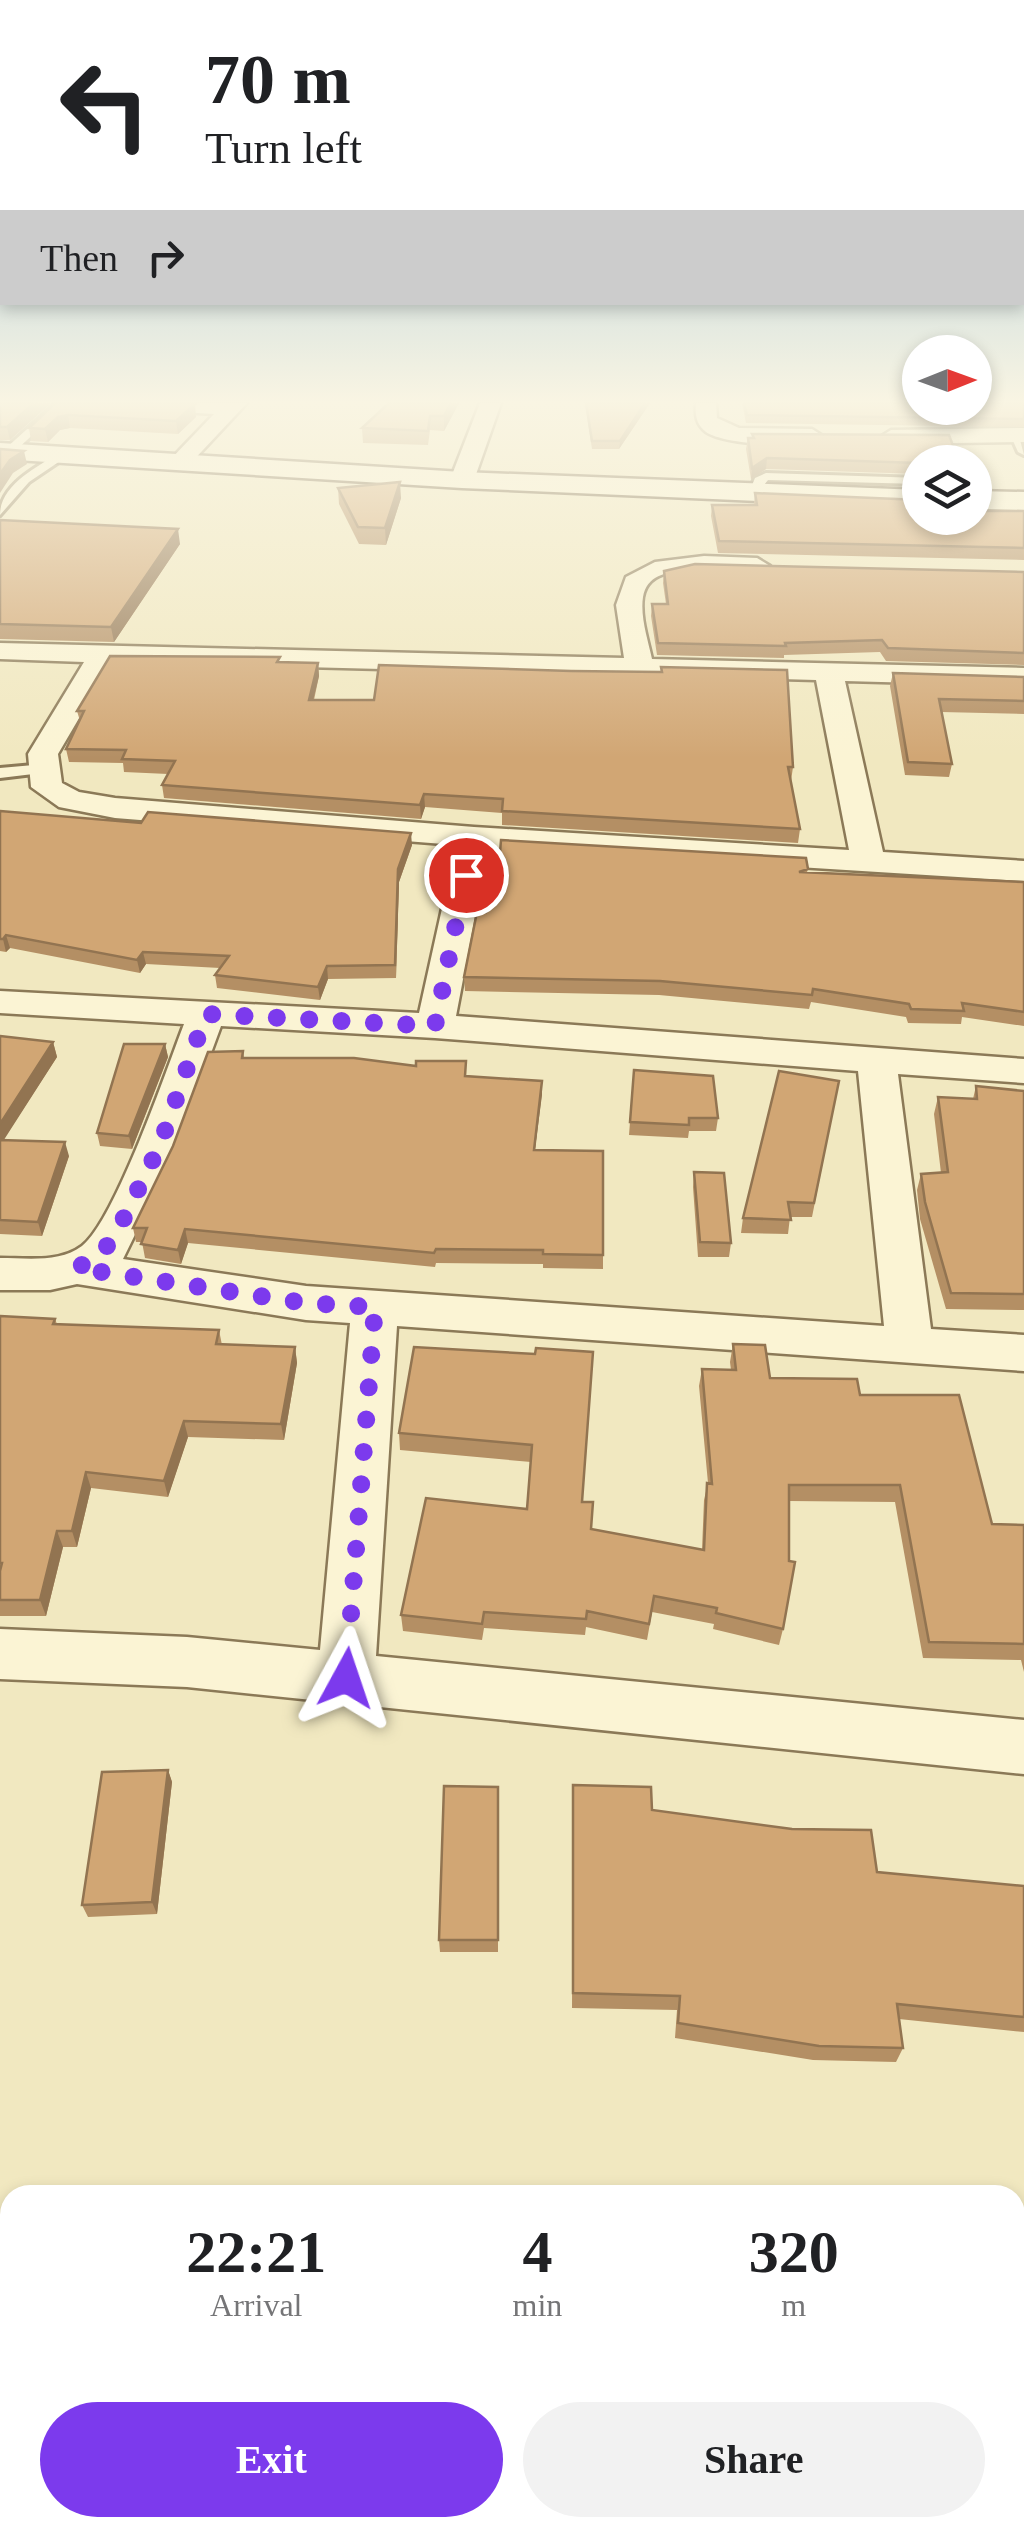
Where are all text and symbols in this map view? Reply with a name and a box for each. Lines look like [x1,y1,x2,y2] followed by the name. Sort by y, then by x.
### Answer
[40,40,170,170] icon: left
[205,41,351,118] text: 70 m
[205,123,362,173] text: Turn left
[138,230,193,285] icon: right
[40,237,118,279] text: Then
[902,335,992,425] north arrow
[902,335,992,535] map controls
[902,445,992,535] button: layers
[424,833,509,918] pin
[439,848,494,903] icon: arrive
[294,1626,398,1730] position arrow
[186,2219,326,2285] text: 22:21
[522,2219,552,2285] text: 4
[749,2219,839,2285] text: 320
[210,2287,302,2323] text: Arrival
[513,2287,562,2323] text: min
[781,2287,806,2323] text: m
[40,2402,503,2517] button: Exit
[523,2402,985,2517] button: Share

